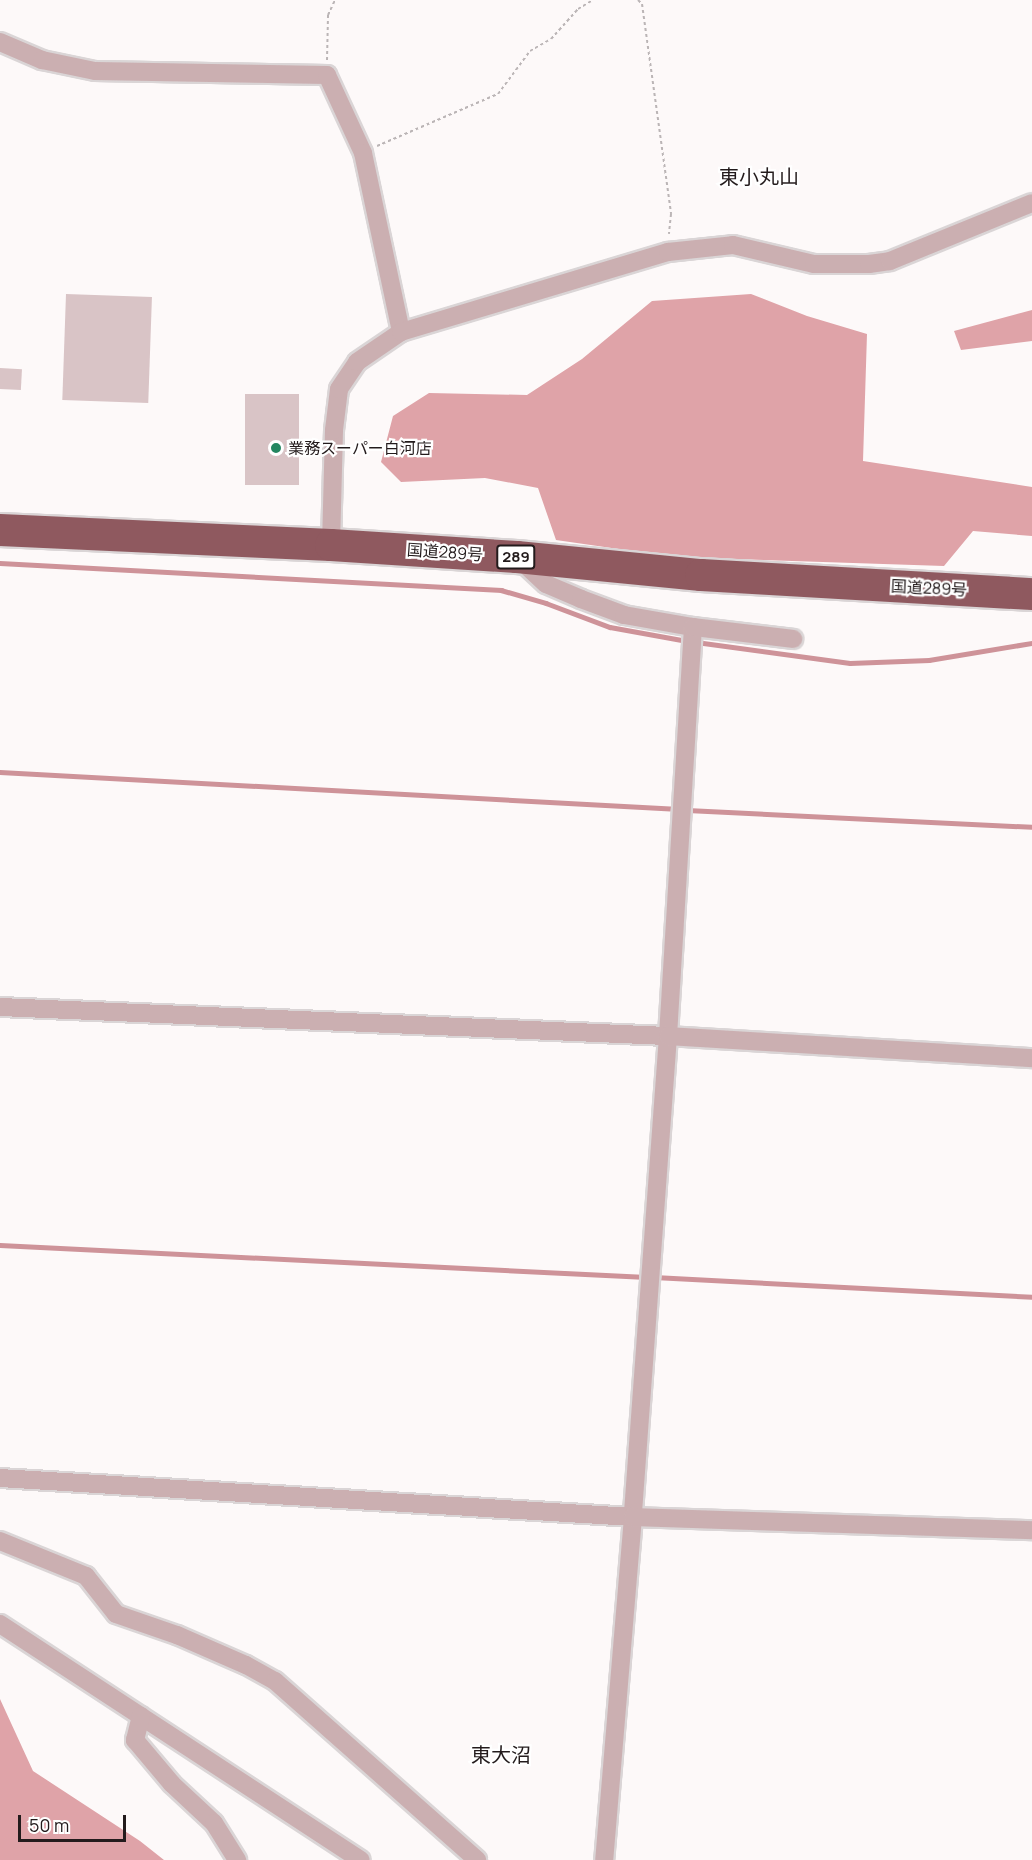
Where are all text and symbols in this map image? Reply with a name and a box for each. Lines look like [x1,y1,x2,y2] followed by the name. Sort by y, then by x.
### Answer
[719,164,799,188] district label: 東小丸山
[288,438,432,458] place label: 業務スーパー白河店
[269,441,283,455] marker: 業務スーパー白河店
[406,540,484,564] street label: 国道289号
[495,545,537,569] road number: 289
[890,576,968,600] street label: 国道289号
[471,1742,531,1766] district label: 東大沼
[21,1803,129,1841] scale bar
[29,1813,69,1837] text: 50 m

